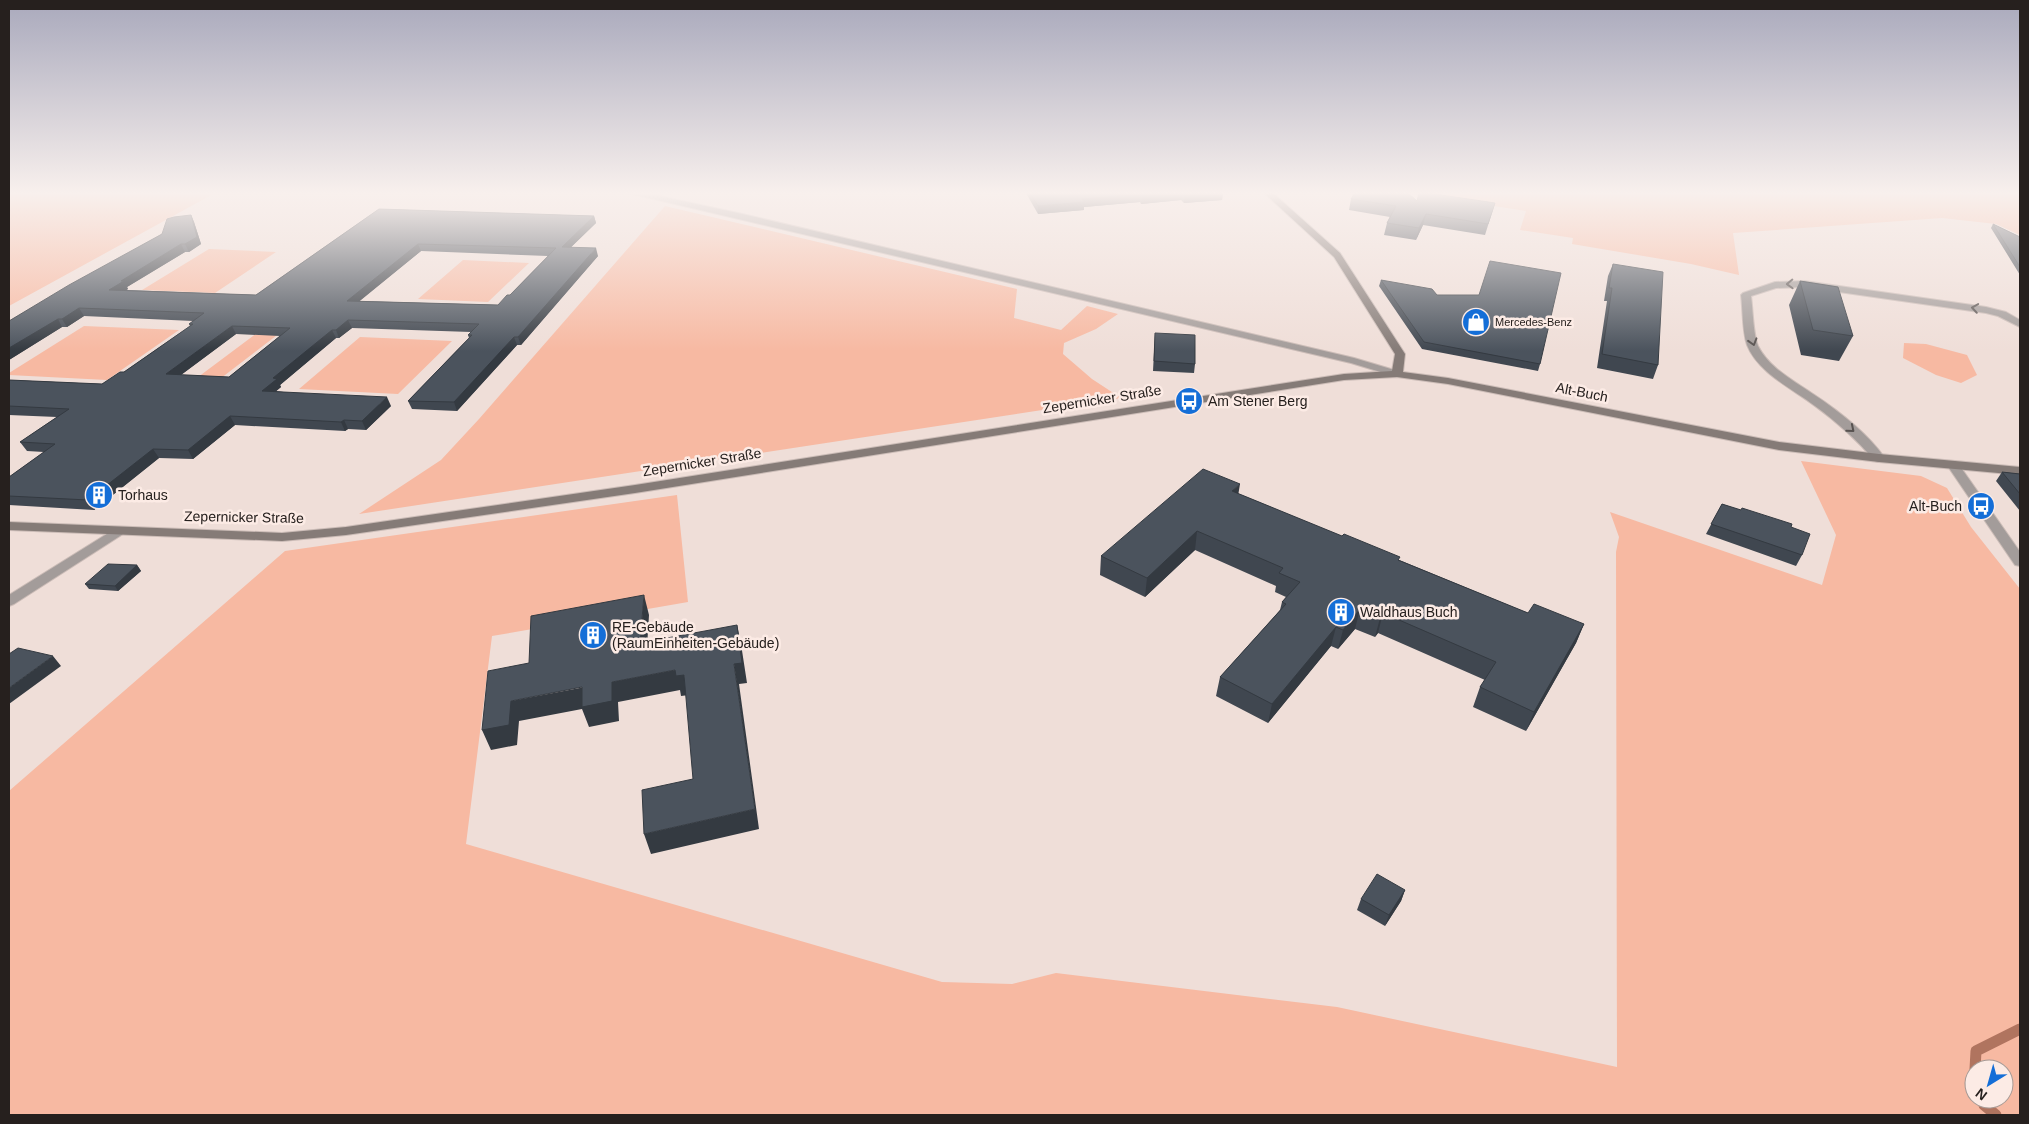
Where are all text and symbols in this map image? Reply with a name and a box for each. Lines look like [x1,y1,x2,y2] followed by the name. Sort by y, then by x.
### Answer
[1786,279,1794,289] one-way arrow
[1970,303,1978,314] one-way arrow
[1461,307,1491,337] shop icon: Mercedes-Benz
[1495,316,1572,328] place label: Mercedes-Benz
[1748,338,1758,346] one-way arrow
[1554,379,1610,405] street label: Alt-Buch
[1042,382,1163,416] street label: Zepernicker Straße
[1174,386,1204,416] bus stop icon: Am Stener Berg
[1208,393,1308,409] place label: Am Stener Berg
[1845,423,1854,432] one-way arrow
[642,445,763,479] street label: Zepernicker Straße
[84,480,114,510] building icon: Torhaus
[118,487,168,503] place label: Torhaus
[1966,491,1996,521] bus stop icon: Alt-Buch
[1909,498,1962,514] place label: Alt-Buch
[184,508,304,526] street label: Zepernicker Straße
[1326,597,1356,627] building icon: Waldhaus Buch
[1360,604,1458,620] place label: Waldhaus Buch
[612,619,779,651] place label: RE-Gebäude (RaumEinheiten-Gebäude)
[578,620,608,650] building icon: RE-Gebäude (RaumEinheiten-Gebäude)
[1964,1059,2014,1109] north arrow
[1972,1085,1990,1104] text: N

